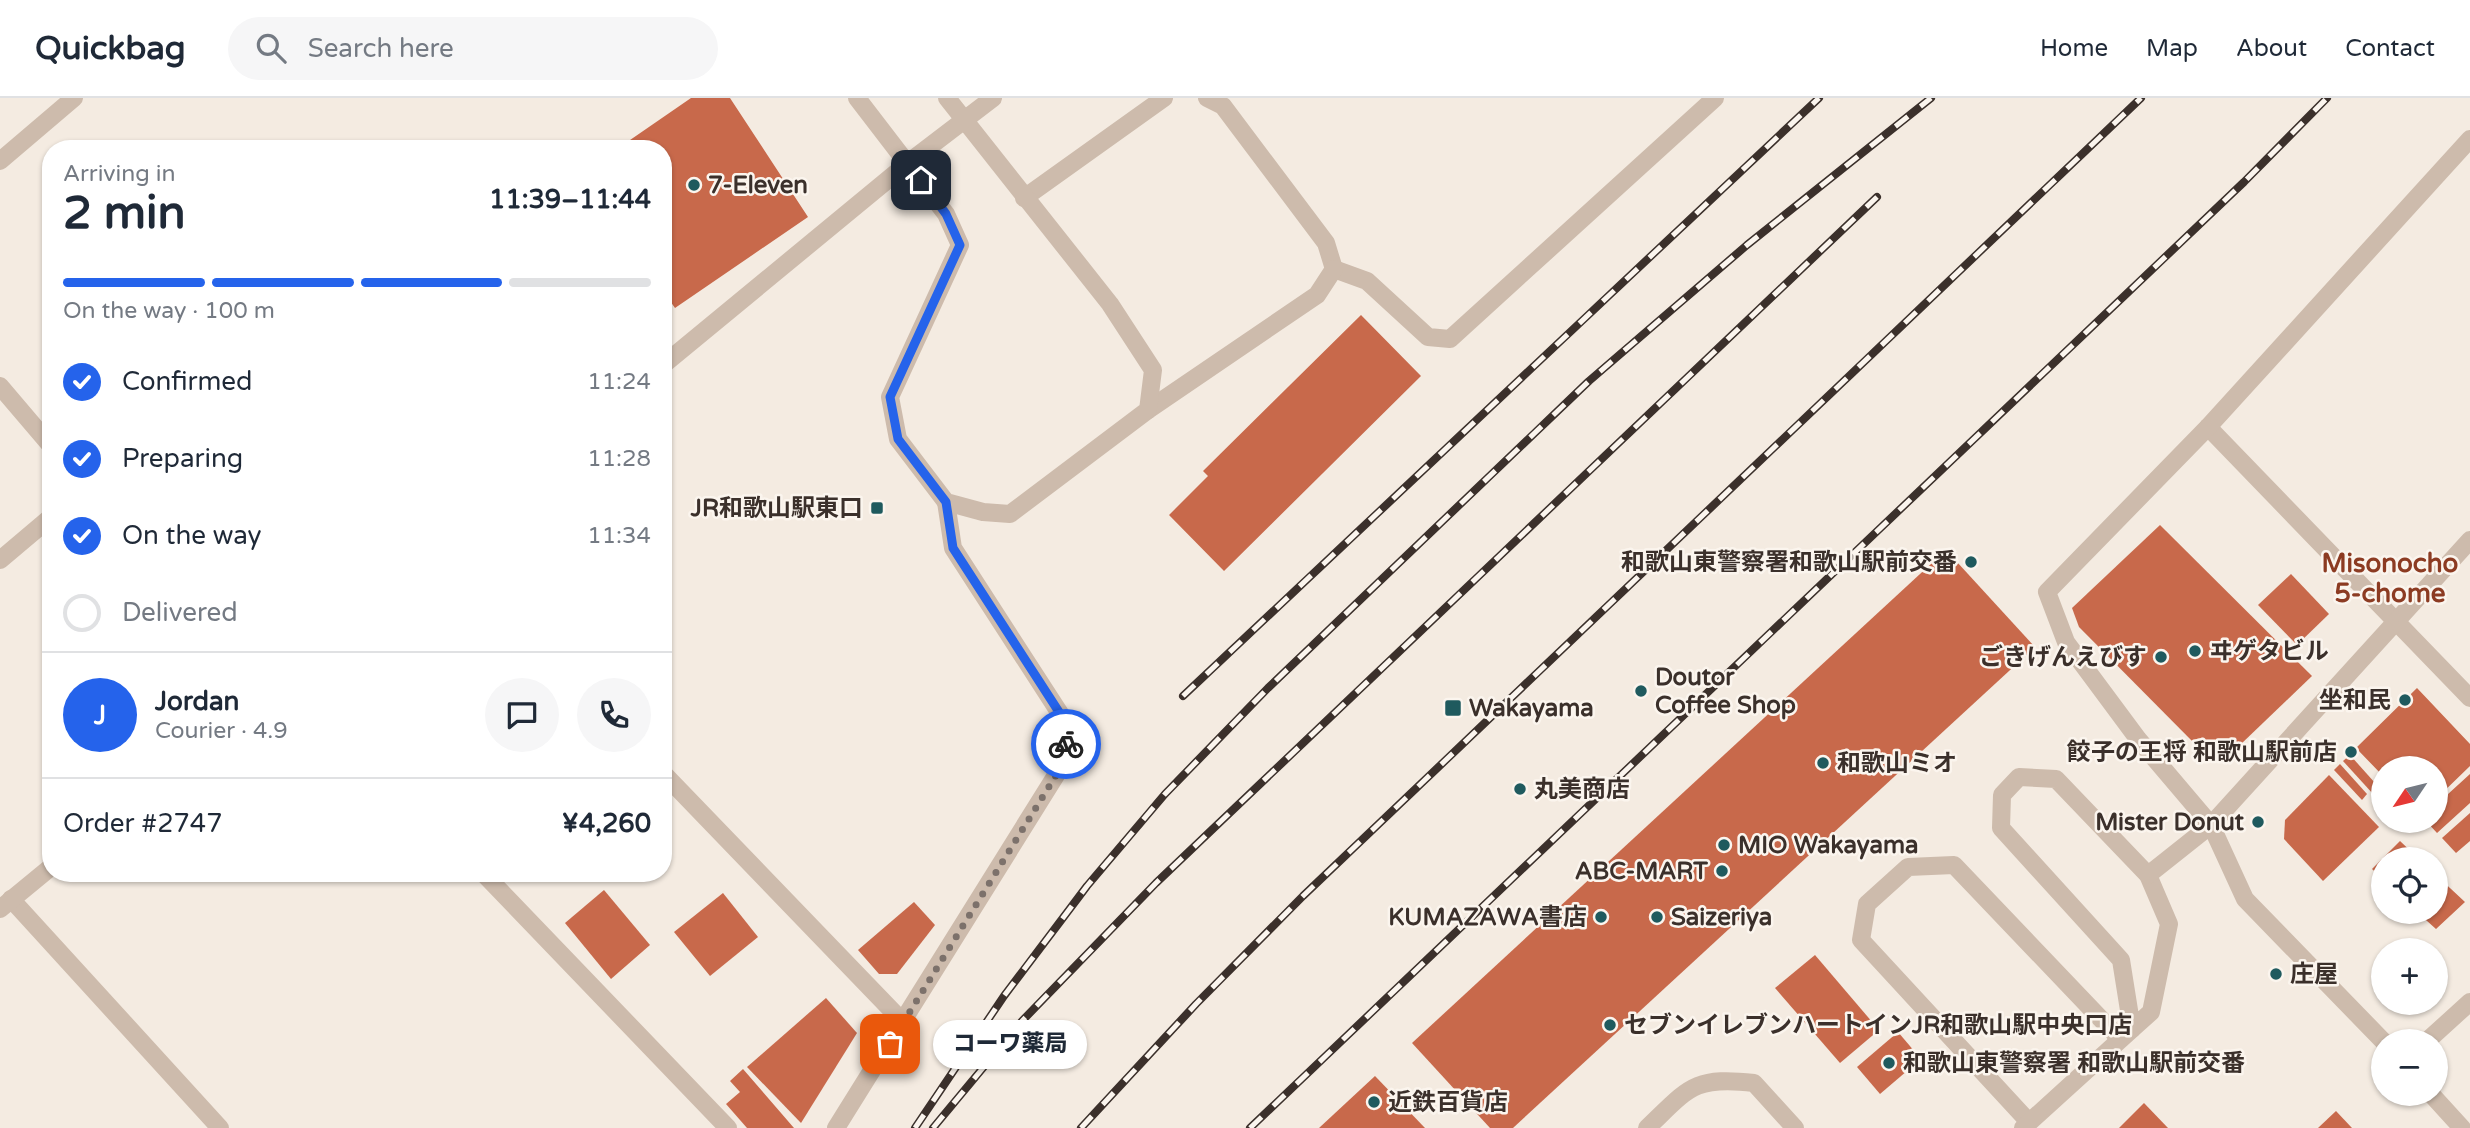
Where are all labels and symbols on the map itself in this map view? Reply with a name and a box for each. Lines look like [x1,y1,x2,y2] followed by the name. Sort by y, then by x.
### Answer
[891,150,951,210] pin
[708,171,808,200] place label: 7-Eleven
[686,177,702,193] marker: 7-Eleven
[690,494,863,523] place label: JR和歌山駅東口
[869,500,885,516] marker: JR和歌山駅東口
[1621,548,1957,577] place label: 和歌山東警察署和歌山駅前交番
[2322,548,2459,609] district label: Misonocho 5-chome
[1963,554,1979,570] marker: 和歌山東警察署和歌山駅前交番
[2209,637,2329,666] place label: ヰゲタビル
[1979,643,2147,672] place label: ごきげんえびす
[2187,643,2203,659] marker: ヰゲタビル
[2153,649,2169,665] marker: ごきげんえびす
[1655,663,1796,720] place label: Doutor Coffee Shop
[1633,683,1649,699] marker: Doutor Coffee Shop
[2319,686,2391,715] place label: 坐和民
[2397,692,2413,708] marker: 坐和民
[1469,694,1594,723] place label: Wakayama
[1443,698,1463,718] marker: Wakayama
[1031,709,1101,779] courier
[2067,738,2337,767] place label: 餃子の王将 和歌山駅前店
[2343,744,2359,760] marker: 餃子の王将 和歌山駅前店
[1837,749,1957,778] place label: 和歌山ミオ
[1815,755,1831,771] marker: 和歌山ミオ
[2371,756,2448,833] north arrow
[1534,775,1630,804] place label: 丸美商店
[1512,781,1528,797] marker: 丸美商店
[2095,808,2245,837] place label: Mister Donut
[2250,814,2266,830] marker: Mister Donut
[1738,831,1918,860] place label: MIO Wakayama
[1716,837,1732,853] marker: MIO Wakayama
[1575,857,1708,886] place label: ABC-MART
[1714,863,1730,879] marker: ABC-MART
[1388,903,1587,932] place label: KUMAZAWA書店
[1671,903,1772,932] place label: Saizeriya
[1593,909,1609,925] marker: KUMAZAWA書店
[1649,909,1665,925] marker: Saizeriya
[2290,960,2338,989] place label: 庄屋
[2268,966,2284,982] marker: 庄屋
[1624,1011,2132,1040] place label: セブンイレブンハートインJR和歌山駅中央口店
[860,1014,920,1074] pin
[1602,1017,1618,1033] marker: セブンイレブンハートインJR和歌山駅中央口店
[932,1020,1086,1068] callout: コーワ薬局
[1903,1049,2245,1078] place label: 和歌山東警察署 和歌山駅前交番
[1881,1055,1897,1071] marker: 和歌山東警察署 和歌山駅前交番
[1388,1088,1508,1117] place label: 近鉄百貨店
[1366,1094,1382,1110] marker: 近鉄百貨店

